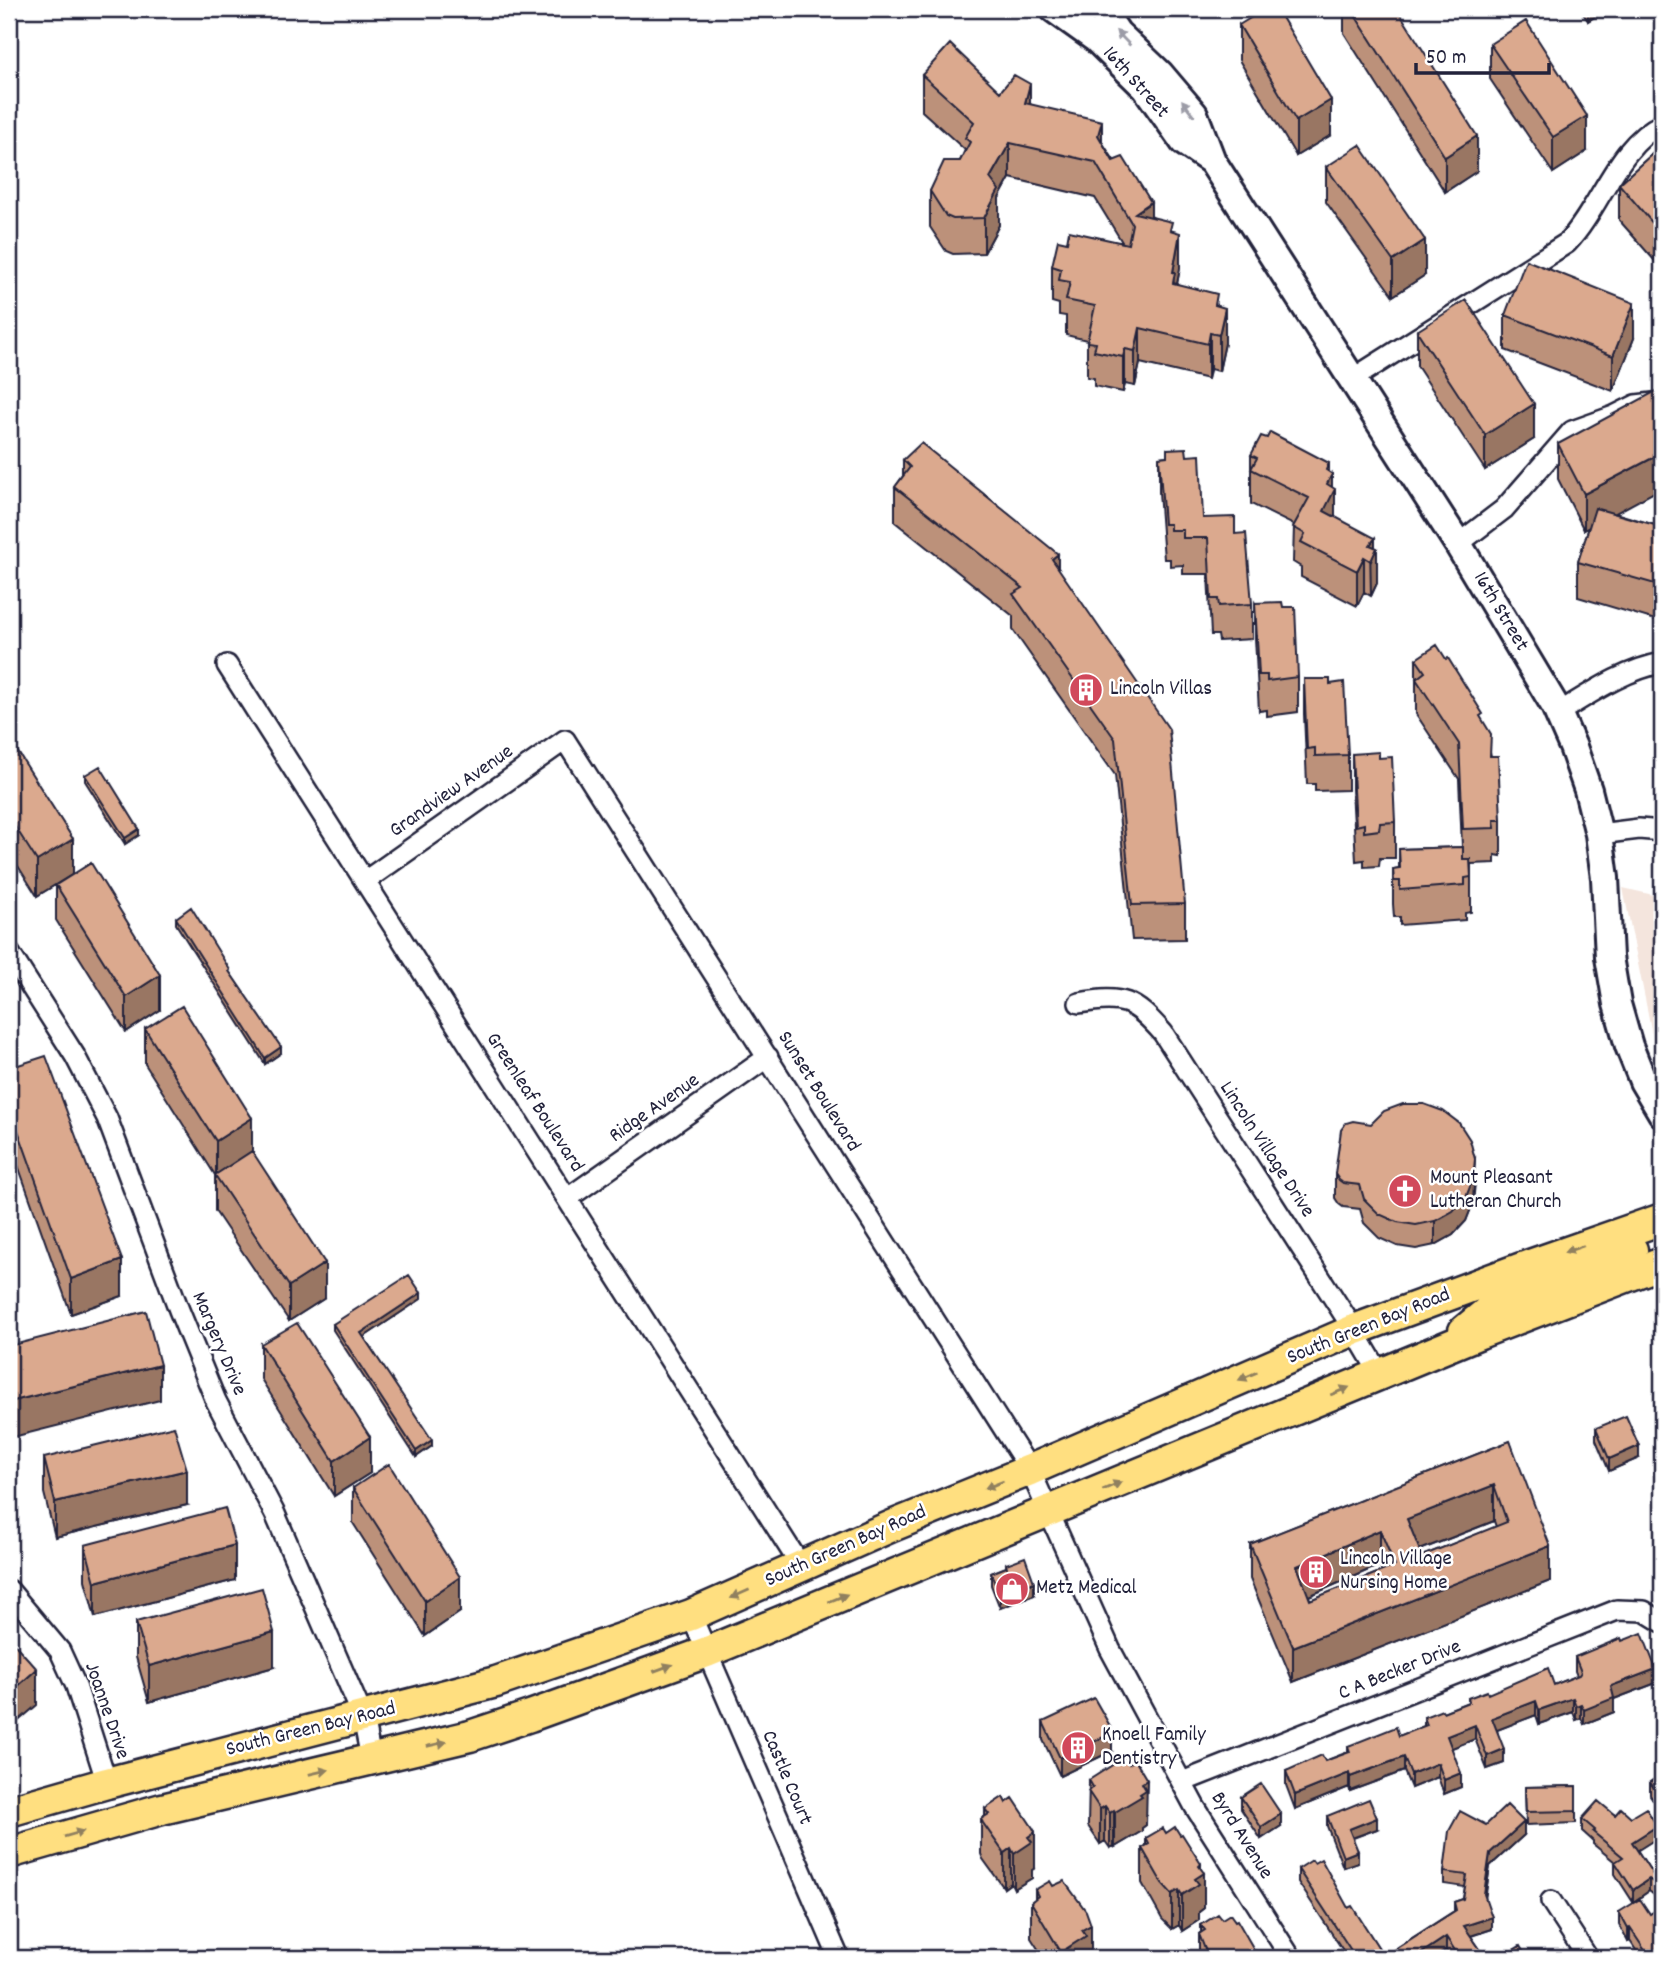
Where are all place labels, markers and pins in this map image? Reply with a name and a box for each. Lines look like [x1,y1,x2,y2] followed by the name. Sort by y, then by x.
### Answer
[1067,671,1105,709] building icon: Lincoln Villas
[1110,675,1212,705] place label: Lincoln Villas
[1430,1164,1561,1218] place label: Mount Pleasant Lutheran Church
[1386,1172,1424,1210] church icon: Mount Pleasant Lutheran Church
[1340,1545,1452,1599] place label: Lincoln Village Nursing Home
[1297,1553,1335,1591] building icon: Lincoln Village Nursing Home
[993,1570,1031,1608] shop icon: Metz Medical
[1036,1574,1137,1604] place label: Metz Medical
[1102,1721,1206,1775] place label: Knoell Family Dentistry
[1059,1729,1097,1767] building icon: Knoell Family Dentistry

